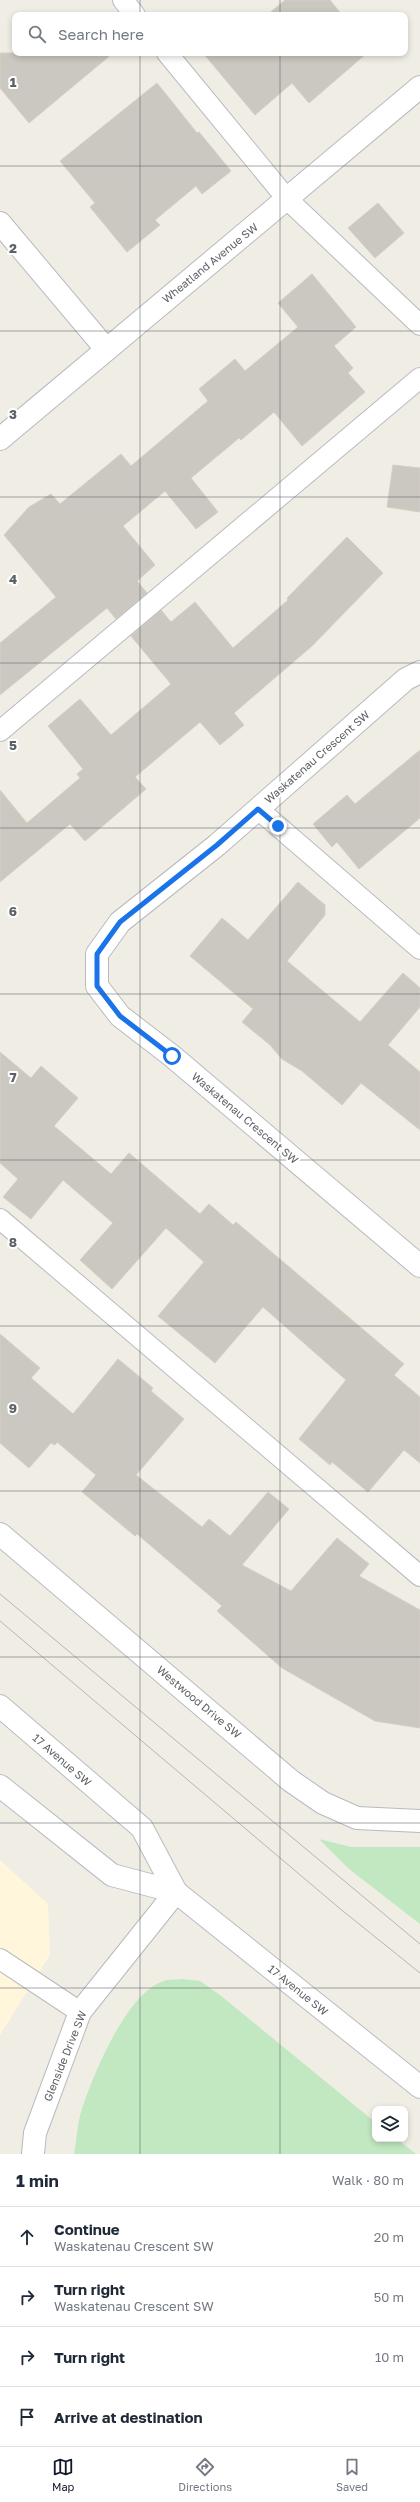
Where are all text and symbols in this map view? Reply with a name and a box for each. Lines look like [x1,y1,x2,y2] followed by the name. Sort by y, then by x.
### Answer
[12,12,408,56] search box
[26,23,48,45] icon: search
[58,25,144,43] text: Search here
[10,74,17,90] text: 1
[159,220,260,305] street label: Wheatland Avenue SW
[9,240,17,256] text: 2
[9,406,17,422] text: 3
[9,571,17,587] text: 4
[261,707,372,806] street label: Waskatenau Crescent SW
[9,737,17,753] text: 5
[269,817,287,835] route end
[9,903,17,919] text: 6
[163,1047,181,1065] route start
[9,1069,17,1085] text: 7
[189,1069,302,1166] street label: Waskatenau Crescent SW
[9,1234,17,1250] text: 8
[9,1400,17,1416] text: 9
[155,1663,244,1741] street label: Westwood Drive SW
[31,1731,94,1789] street label: 17 Avenue SW
[266,1962,331,2018] street label: 17 Avenue SW
[40,2008,89,2103] street label: Glenside Drive SW
[372,2106,408,2142] map controls
[372,2106,408,2142] button: layers
[16,2170,59,2191] text: 1 min
[332,2172,404,2188] text: Walk · 80 m
[54,2220,120,2238] text: Continue
[16,2226,38,2248] icon: ahead
[374,2229,404,2245] text: 20 m
[54,2238,214,2254] text: Waskatenau Crescent SW
[54,2280,125,2298] text: Turn right
[16,2286,38,2308] icon: right
[374,2289,404,2305] text: 50 m
[54,2298,214,2314] text: Waskatenau Crescent SW
[16,2346,38,2368] icon: right
[54,2348,125,2366] text: Turn right
[375,2349,404,2365] text: 10 m
[16,2406,38,2428] icon: arrive
[54,2408,203,2426] text: Arrive at destination
[52,2456,74,2493] tab: Map
[178,2456,232,2493] tab: Directions
[336,2456,368,2493] tab: Saved

